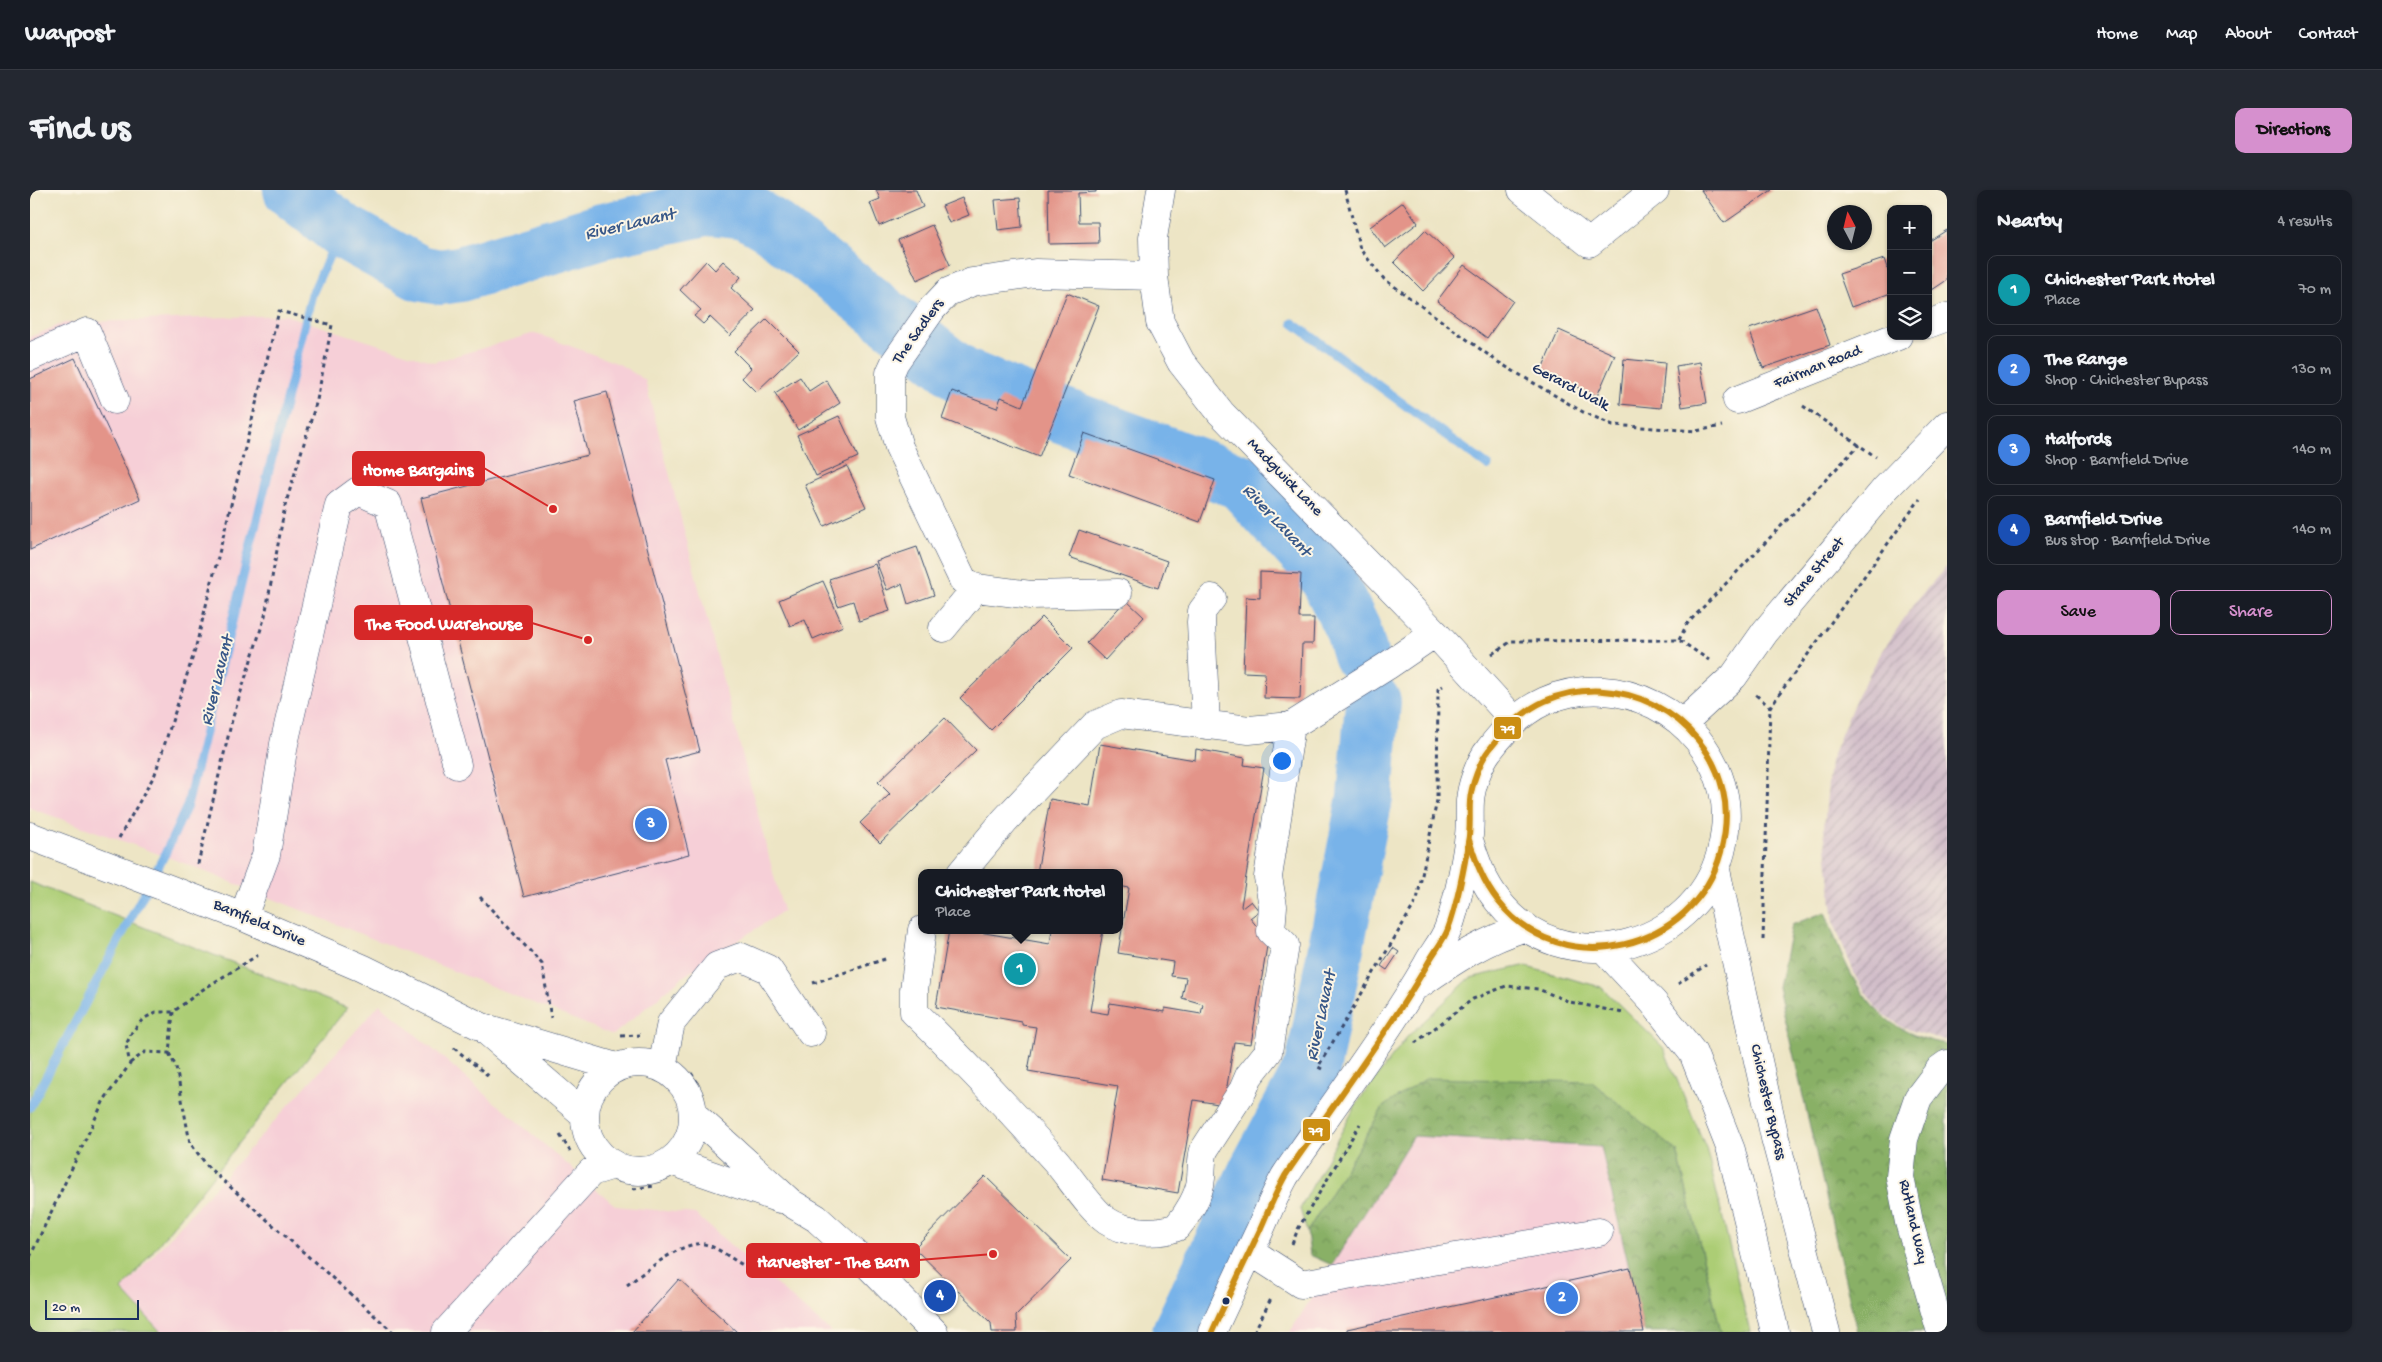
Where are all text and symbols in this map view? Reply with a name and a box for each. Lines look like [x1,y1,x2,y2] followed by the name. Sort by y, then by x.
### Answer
[25,20,113,49] text: Waypost
[2096,24,2138,45] text: Home
[2166,24,2197,45] text: Map
[2225,24,2271,45] text: About
[2299,24,2357,45] text: Contact
[2235,108,2352,153] button: Directions
[30,110,130,151] text: Find us
[583,204,681,246] water label: River Lavant
[1827,205,1872,250] north arrow
[1887,205,1932,340] map controls
[1887,205,1932,250] button: +
[1997,210,2062,235] text: Nearby
[2277,213,2332,232] text: 4 results
[1887,250,1932,295] button: −
[2045,269,2215,292] text: Chichester Park Hotel
[2011,281,2017,300] text: 1
[2298,281,2331,300] text: 70 m
[2045,292,2080,311] text: Place
[888,295,950,369] street label: The Sadlers
[1887,295,1932,340] button: layers
[1770,341,1866,395] street label: Fairman Road
[2045,349,2127,372] text: The Range
[1528,360,1614,417] street label: Gerard Walk
[2010,361,2018,380] text: 2
[2292,361,2331,380] text: 130 m
[2045,372,2208,391] text: Shop · Chichester Bypass
[2045,429,2111,452] text: Halfords
[1242,435,1327,522] street label: Madgwick Lane
[2010,441,2018,460] text: 3
[2293,441,2331,460] text: 140 m
[353,452,484,485] callout: Home Bargains
[2045,452,2188,471] text: Shop · Barnfield Drive
[363,461,475,482] text: Home Bargains
[1237,480,1317,564] water label: River Lavant
[2045,509,2162,532] text: Barnfield Drive
[2010,521,2018,540] text: 4
[2293,521,2331,540] text: 140 m
[2045,532,2210,551] text: Bus stop · Barnfield Drive
[1780,533,1851,612] street label: Stane Street
[1997,590,2160,635] button: Save
[2170,590,2332,635] button: Share
[355,606,532,639] callout: The Food Warehouse
[363,615,523,636] text: The Food Warehouse
[197,630,240,728] water label: River Lavant
[1493,716,1522,740] line badge: 79
[1500,722,1515,739] text: 79
[1269,748,1295,774] your location
[635,805,667,843] pin: 3
[918,869,1123,934] popup
[935,881,1106,904] text: Chichester Park Hotel
[209,896,309,952] street label: Barnfield Drive
[935,904,970,923] text: Place
[1004,950,1036,988] pin: 1
[1302,965,1343,1063] water label: River Lavant
[1744,1042,1790,1163] street label: Chichester Bypass
[1302,1118,1331,1142] line badge: 79
[1308,1124,1323,1141] text: 79
[1893,1178,1931,1266] street label: Rutland Way
[747,1244,919,1277] callout: Harvester - The Barn
[757,1253,909,1274] text: Harvester - The Barn
[924,1277,956,1315] pin: 4
[1546,1279,1578,1317] pin: 2
[1221,1296,1231,1306] unlabelled marker
[45,1297,139,1320] scale bar
[52,1300,80,1317] text: 20 m

